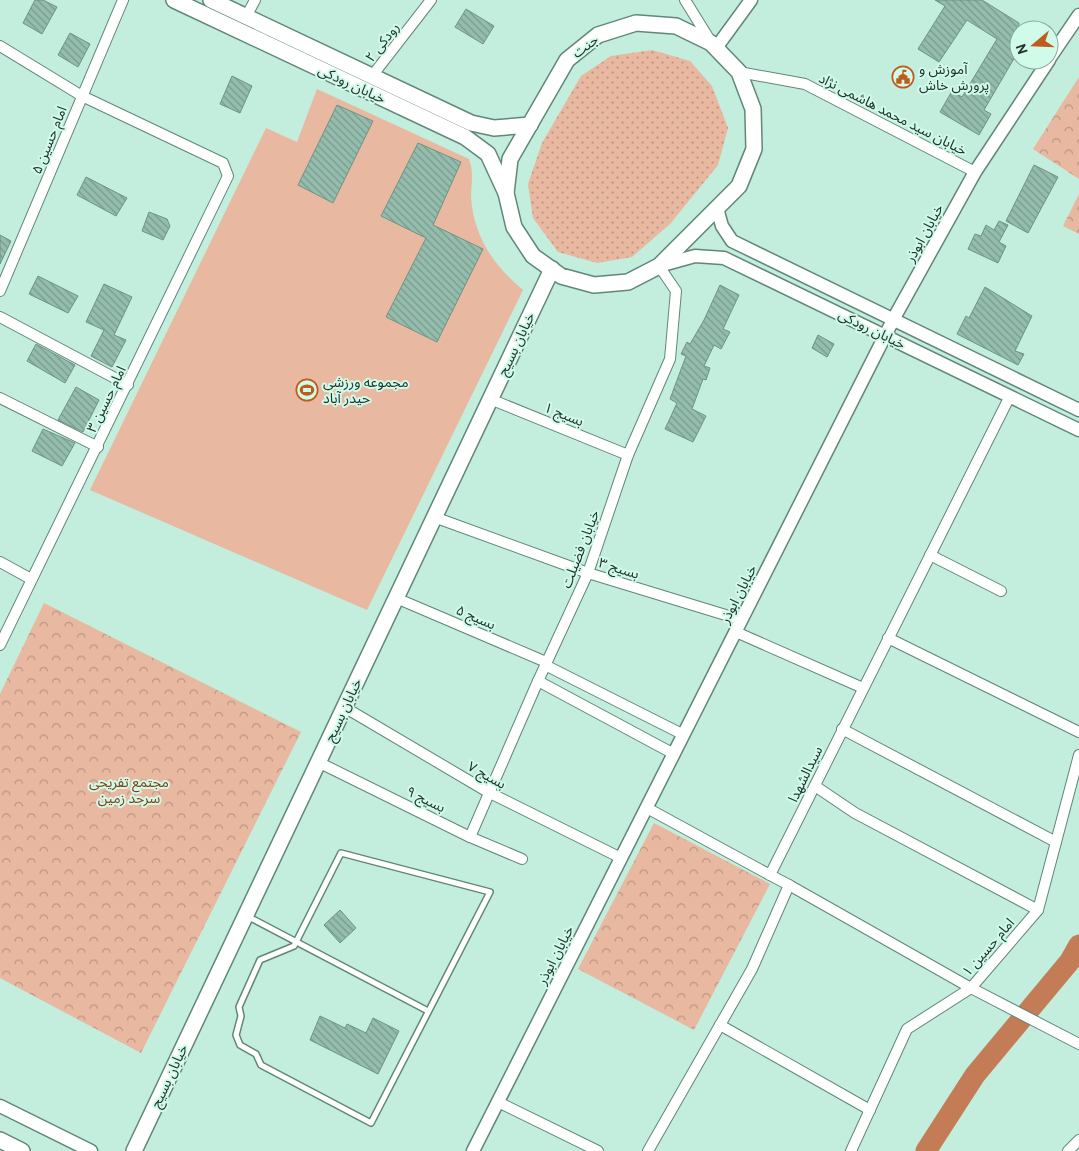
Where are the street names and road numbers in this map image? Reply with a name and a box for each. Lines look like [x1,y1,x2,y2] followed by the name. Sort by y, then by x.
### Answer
[362,20,404,66] street label: رودکی ۲
[569,32,602,63] street label: جنت
[315,62,388,108] street label: خیابان رودکی
[815,71,969,160] street label: خیابان سید محمد هاشمی نژاد
[29,104,73,177] street label: امام حسین ۵
[902,202,948,267] street label: خیابان ابوذر
[835,307,908,354] street label: خیابان رودکی
[495,310,540,380] street label: خیابان بسیج
[84,364,132,436] street label: امام حسین ۳
[541,400,586,432] street label: بسیج ۱
[559,508,604,591] street label: خیابان فضیلت
[596,555,641,585] street label: بسیج ۳
[717,562,761,628] street label: خیابان ابوذر
[453,602,498,635] street label: بسیج ۵
[322,676,367,746] street label: خیابان بسیج
[785,744,827,806] street label: سیدالشهدا
[464,759,509,795] street label: بسیج ۷
[403,784,448,818] street label: بسیج ۹
[959,915,1020,981] street label: امام حسین ۱
[534,923,578,989] street label: خیابان ابوذر
[148,1042,193,1112] street label: خیابان بسیج

